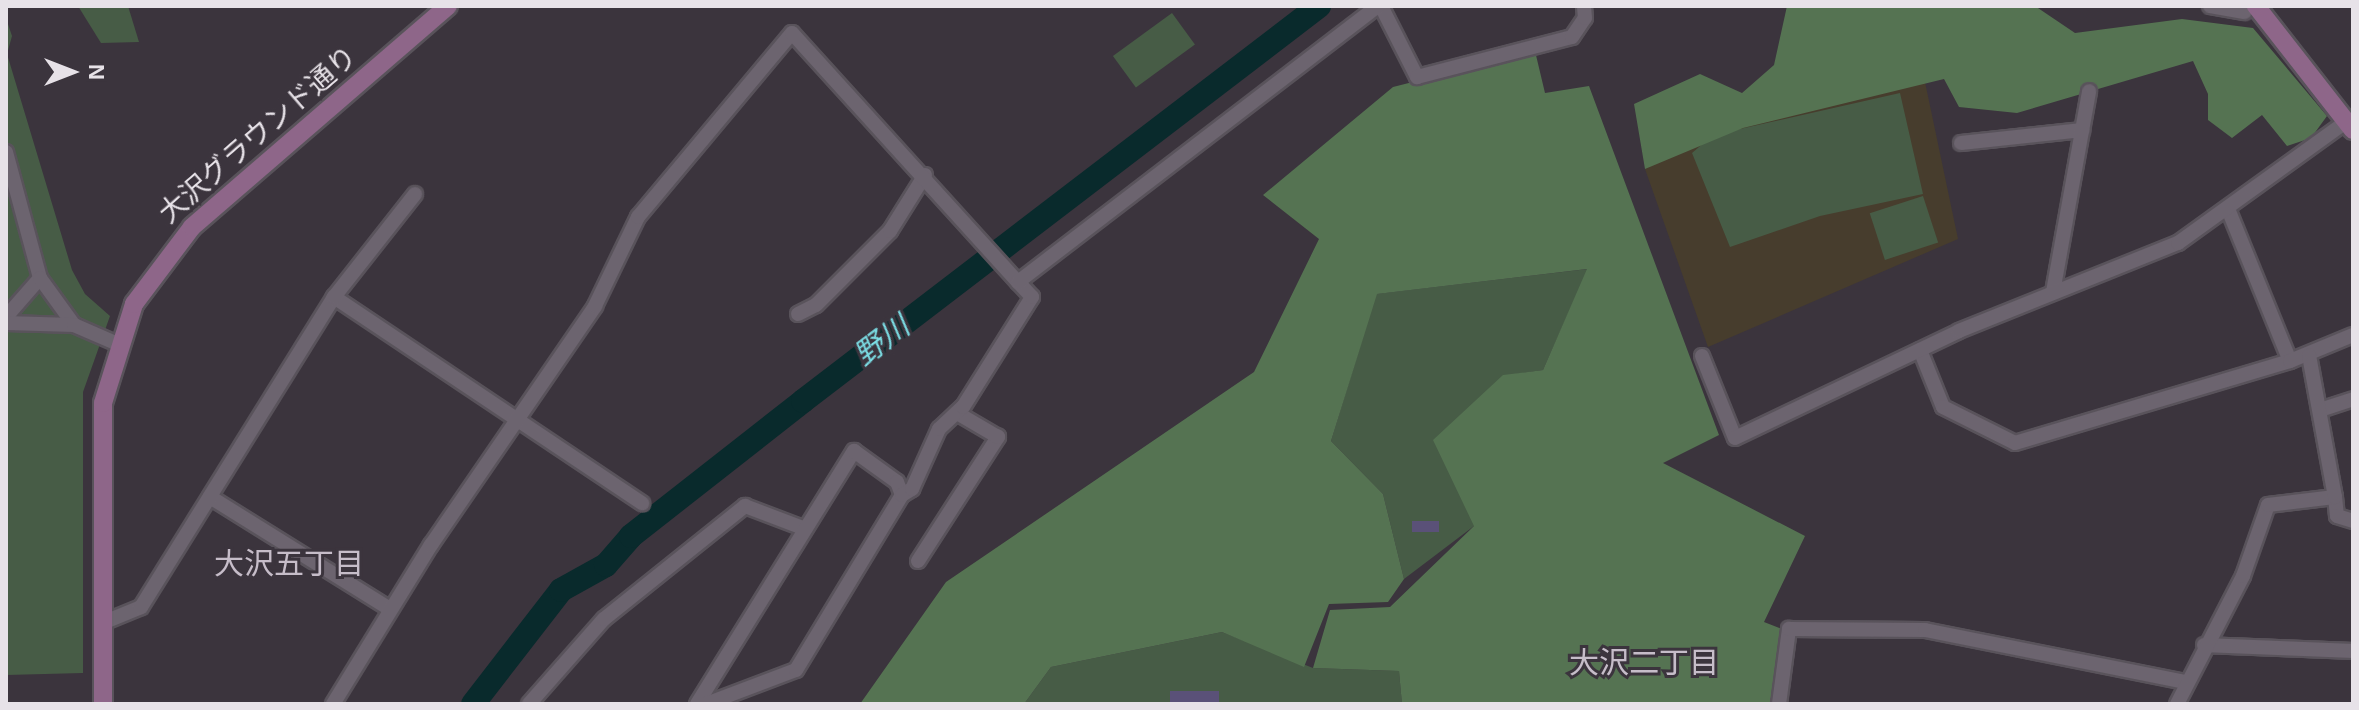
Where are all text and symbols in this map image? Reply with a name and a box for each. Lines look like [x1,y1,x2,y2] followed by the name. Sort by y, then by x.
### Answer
[32,32,112,112] north arrow
[152,40,364,230] street label: 大沢グラウンド通り
[84,64,109,80] text: N
[847,309,917,373] water label: 野川
[214,546,364,582] district label: 大沢五丁目
[1569,645,1719,681] district label: 大沢二丁目

